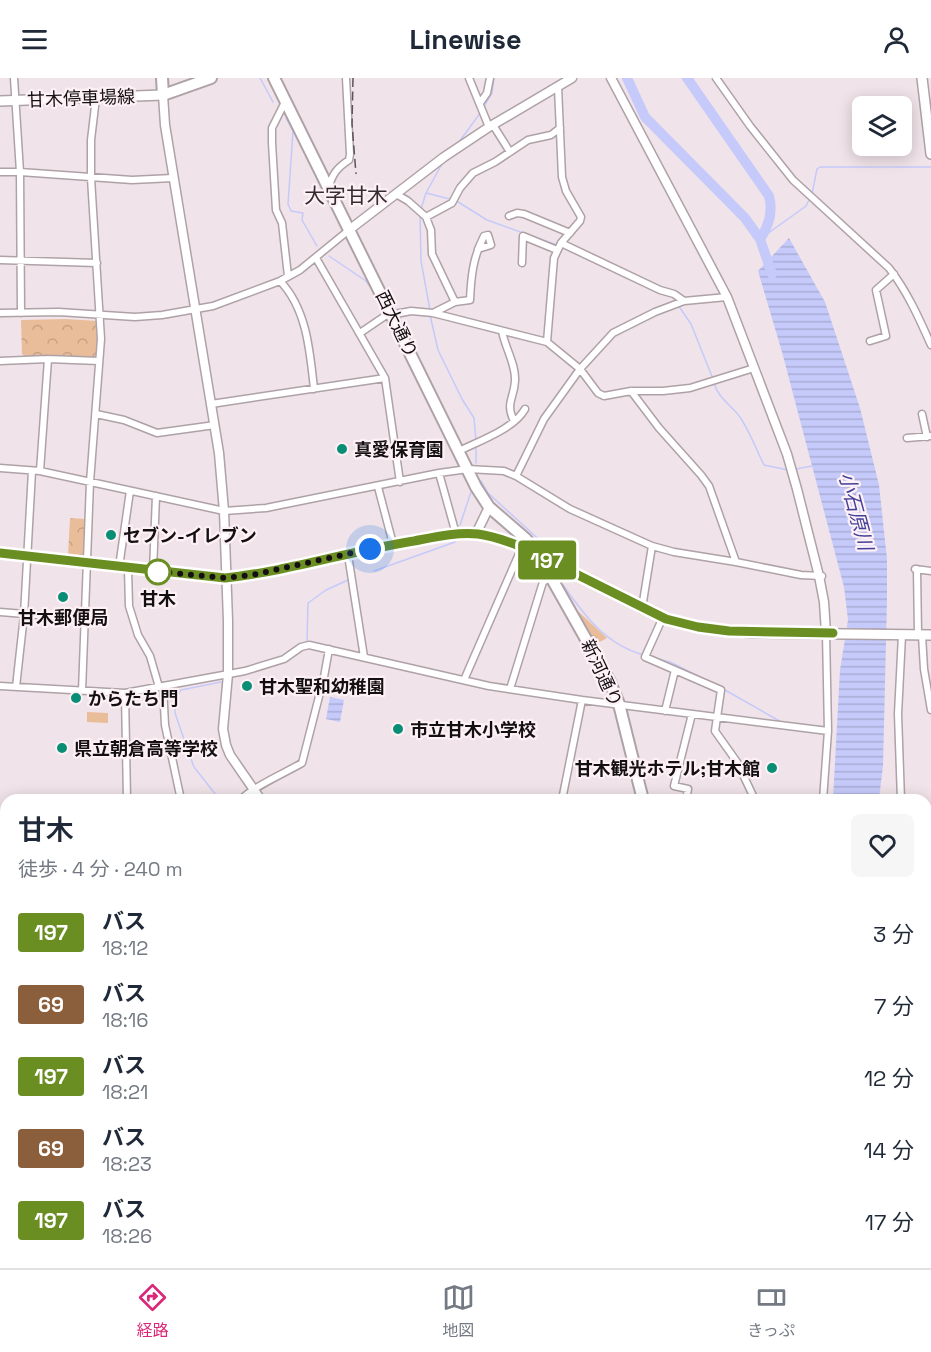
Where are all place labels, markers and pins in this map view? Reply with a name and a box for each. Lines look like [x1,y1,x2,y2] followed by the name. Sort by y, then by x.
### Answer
[354,438,444,461] place label: 真愛保育園
[335,442,349,456] marker: 真愛保育園
[123,524,257,547] place label: セブン-イレブン
[104,528,118,542] marker: セブン-イレブン
[145,559,171,585] marker: 甘木
[140,587,176,610] place label: 甘木
[56,590,70,604] marker: 甘木郵便局
[18,606,108,629] place label: 甘木郵便局
[259,675,385,698] place label: 甘木聖和幼稚園
[240,679,254,693] marker: 甘木聖和幼稚園
[88,687,178,710] place label: からたち門
[69,691,83,705] marker: からたち門
[410,718,536,741] place label: 市立甘木小学校
[391,722,405,736] marker: 市立甘木小学校
[74,737,218,760] place label: 県立朝倉高等学校
[55,741,69,755] marker: 県立朝倉高等学校
[575,757,760,780] place label: 甘木観光ホテル;甘木館
[765,761,779,775] marker: 甘木観光ホテル;甘木館

